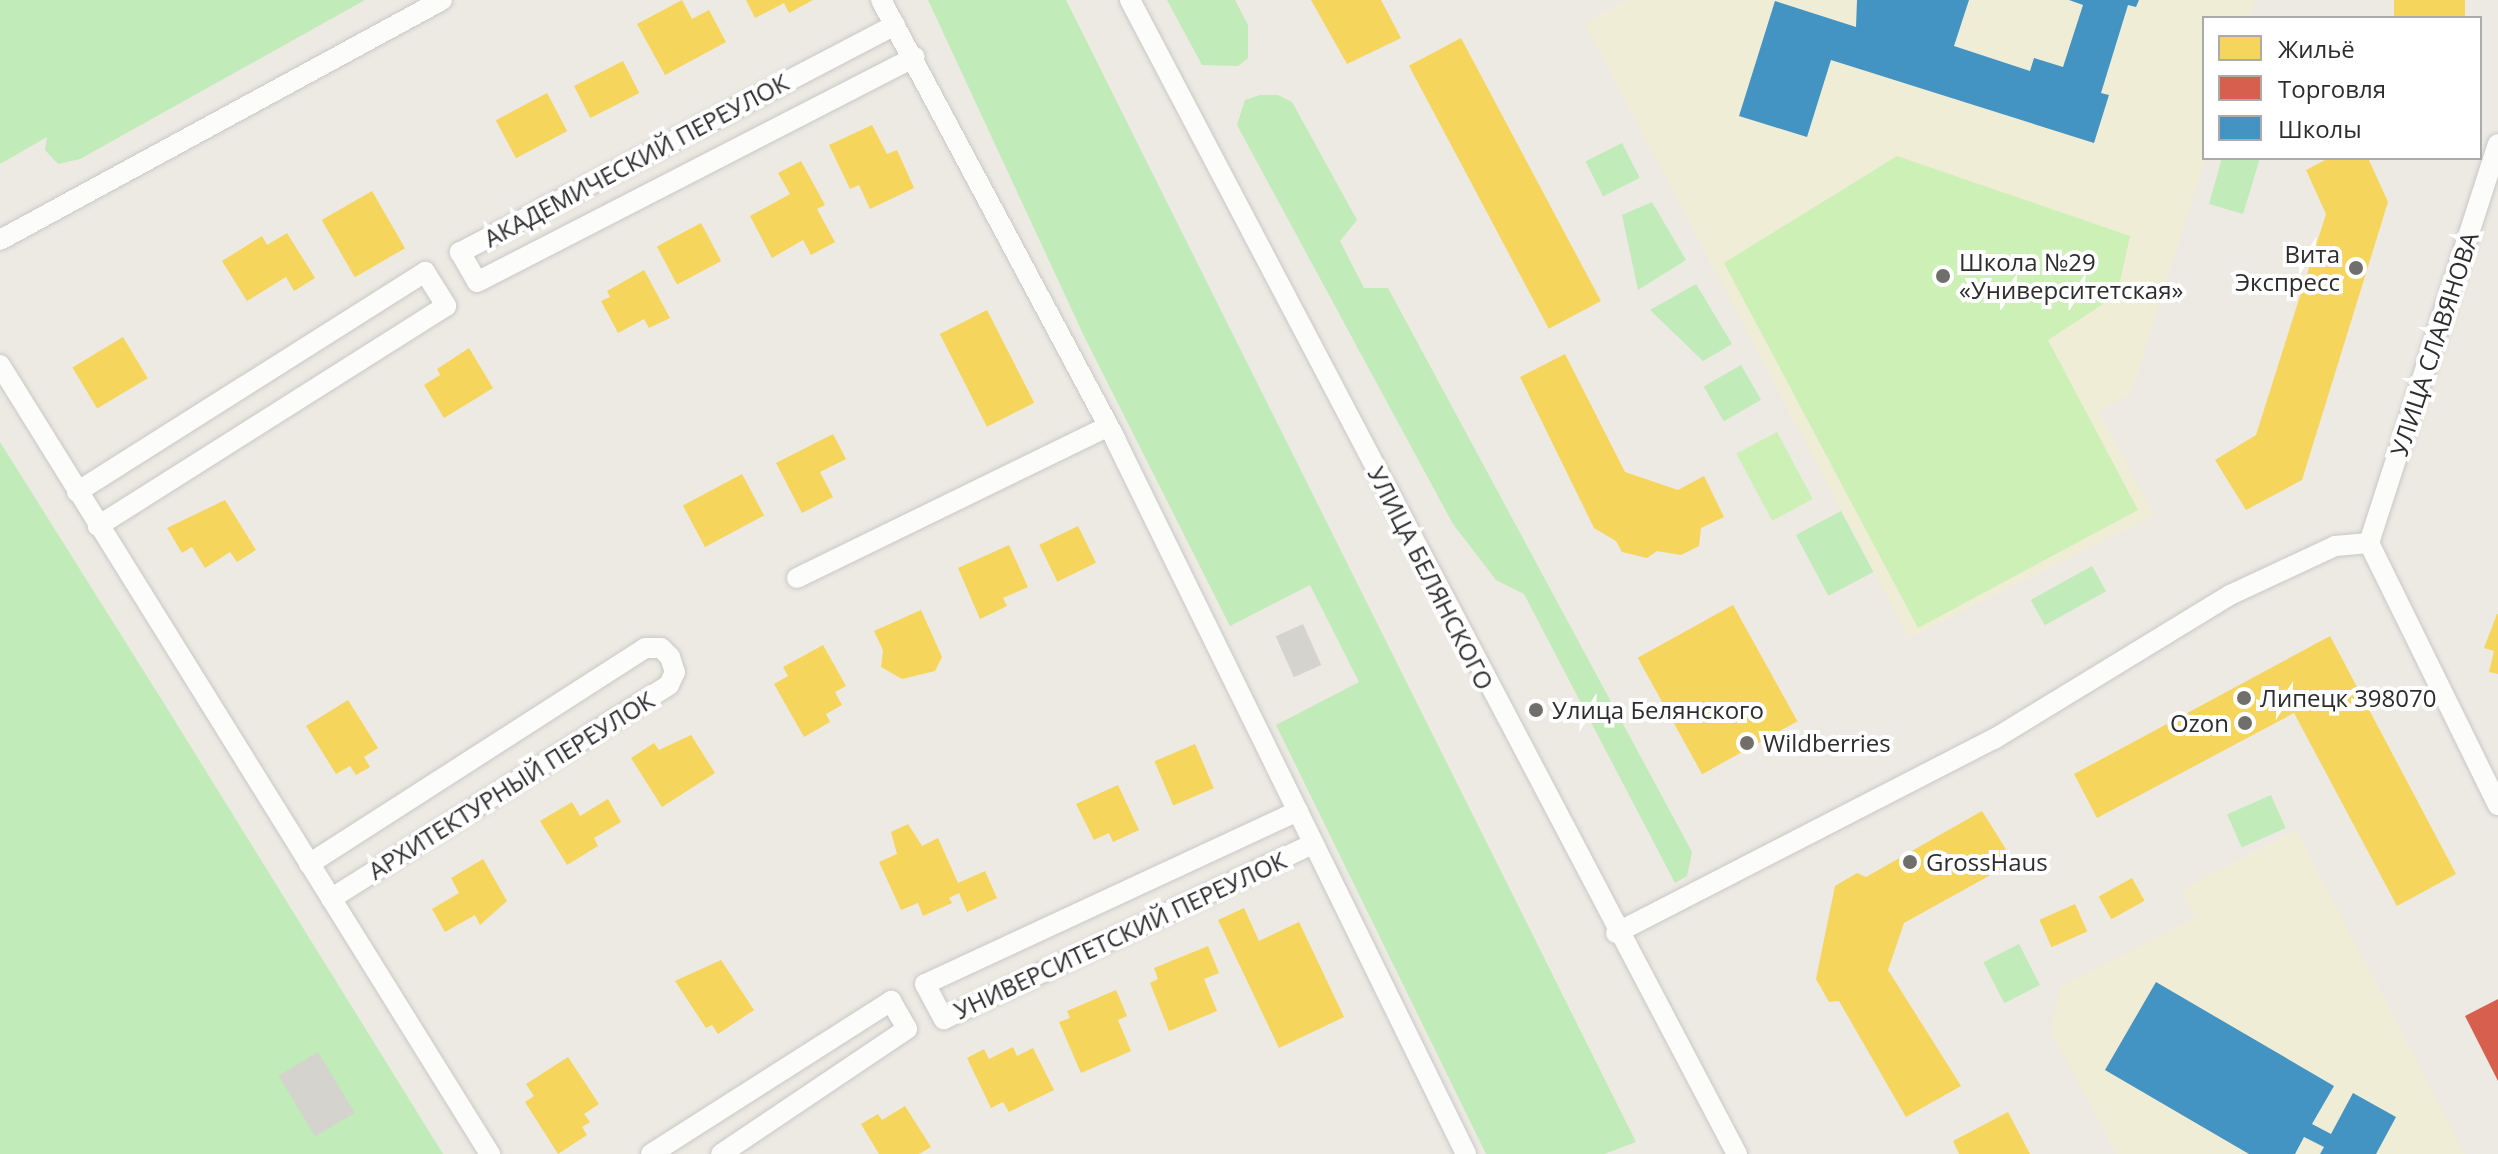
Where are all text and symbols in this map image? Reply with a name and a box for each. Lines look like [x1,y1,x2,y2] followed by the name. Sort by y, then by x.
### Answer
[2202,16,2482,160] legend
[2278,32,2355,65] text: Жильё
[479,67,793,253] street label: АКАДЕМИЧЕСКИЙ ПЕРЕУЛОК
[2278,72,2386,105] text: Торговля
[2278,112,2362,145] text: Школы
[2384,228,2484,460] street label: УЛИЦА СЛАВЯНОВА
[2235,240,2340,296] place label: Вита Экспресс
[1959,248,2183,304] place label: Школа №29 «Университетская»
[2347,259,2365,277] marker: Вита Экспресс
[1934,267,1952,285] marker: Школа №29 «Университетская»
[1362,462,1500,694] street label: УЛИЦА БЕЛЯНСКОГО
[2260,684,2436,712] place label: Липецк 398070
[363,685,659,885] street label: АРХИТЕКТУРНЫЙ ПЕРЕУЛОК
[2235,689,2253,707] marker: Липецк 398070
[1552,696,1764,724] place label: Улица Белянского
[1527,701,1545,719] marker: Улица Белянского
[2170,709,2229,737] place label: Ozon
[2236,714,2254,732] marker: Ozon
[1763,729,1891,757] place label: Wildberries
[1738,734,1756,752] marker: Wildberries
[949,845,1291,1025] street label: УНИВЕРСИТЕТСКИЙ ПЕРЕУЛОК
[1926,848,2048,876] place label: GrossHaus
[1901,853,1919,871] marker: GrossHaus

